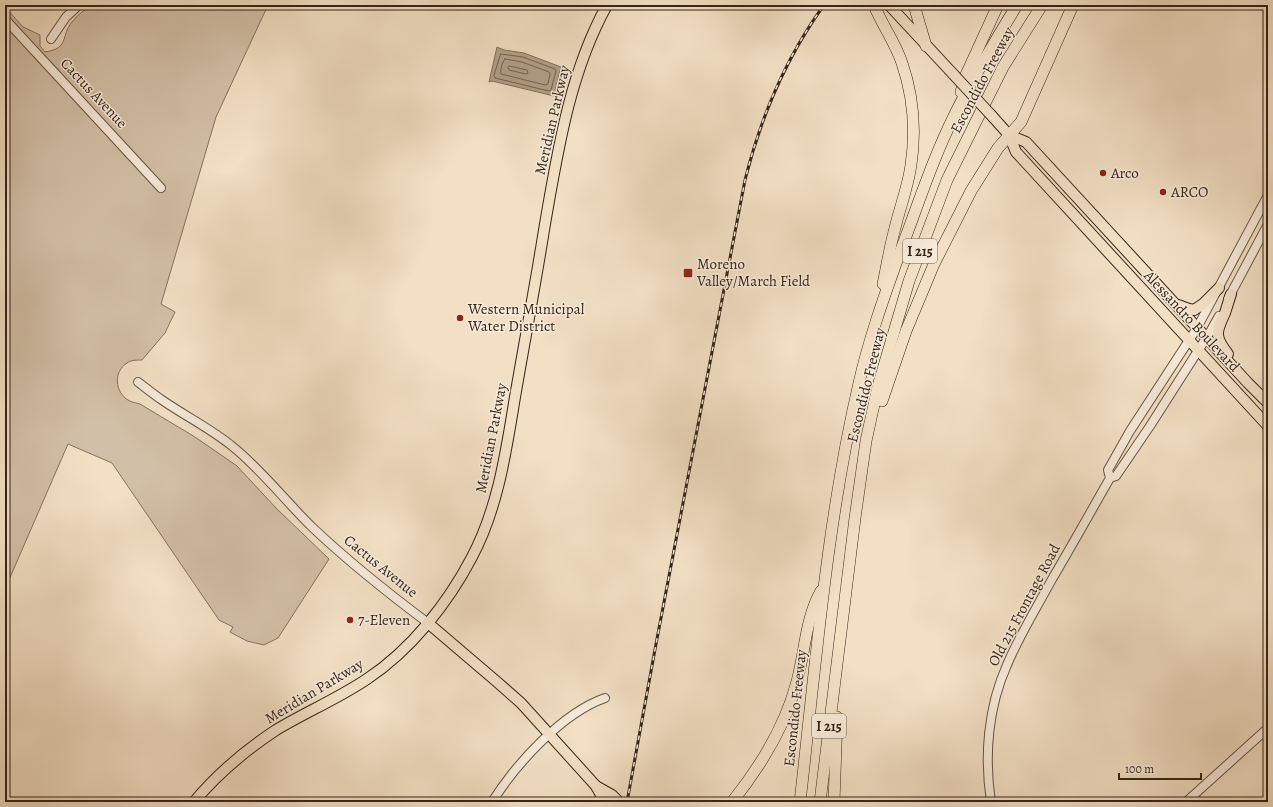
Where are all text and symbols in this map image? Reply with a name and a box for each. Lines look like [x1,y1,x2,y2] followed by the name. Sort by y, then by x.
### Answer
[946,23,1019,137] street label: Escondido Freeway
[56,53,132,133] street label: Cactus Avenue
[530,63,574,177] street label: Meridian Parkway
[1110,163,1139,183] place label: Arco
[1098,168,1108,178] marker: Arco
[1170,182,1208,202] place label: ARCO
[1158,187,1168,197] marker: ARCO
[903,239,937,263] road number: I 215
[696,254,811,291] place label: Moreno Valley/March Field
[1139,265,1245,377] street label: Alessandro Boulevard
[682,267,694,279] marker: Moreno Valley/March Field
[467,299,585,336] place label: Western Municipal Water District
[455,313,465,323] marker: Western Municipal Water District
[842,325,890,444] street label: Escondido Freeway
[471,381,512,495] street label: Meridian Parkway
[340,530,422,602] street label: Cactus Avenue
[983,540,1065,670] street label: Old 215 Frontage Road
[358,610,410,630] place label: 7-Eleven
[345,615,355,625] marker: 7-Eleven
[779,648,811,768] street label: Escondido Freeway
[261,654,367,728] street label: Meridian Parkway
[812,714,846,738] road number: I 215
[1119,755,1201,781] scale bar
[1125,761,1154,777] text: 100 m

